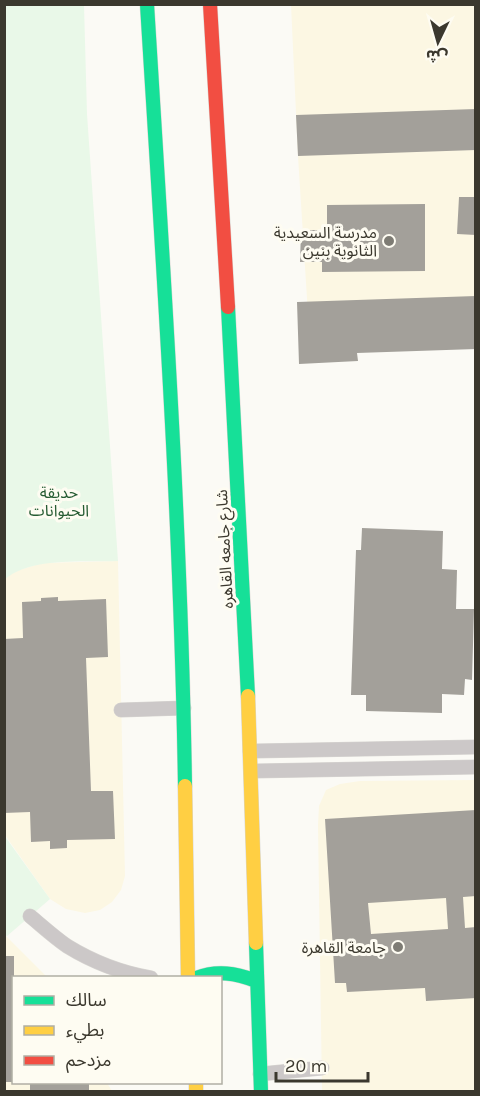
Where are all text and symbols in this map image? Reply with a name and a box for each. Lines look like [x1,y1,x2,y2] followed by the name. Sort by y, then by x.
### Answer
[408,12,468,72] north arrow
[425,46,448,67] text: ش
[274,223,377,260] place label: مدرسة السعيدية الثانوية بنين
[382,234,396,248] marker: مدرسة السعيدية الثانوية بنين
[29,483,89,520] park label: حديقة الحيوانات
[212,489,240,609] street label: شارع جامعه القاهره
[302,938,386,957] place label: جامعة القاهرة
[391,940,405,954] marker: جامعة القاهرة
[12,976,222,1084] legend
[66,989,107,1011] text: سالك
[66,1019,104,1043] text: بطيء
[276,1045,368,1083] scale bar
[66,1049,111,1073] text: مزدحم
[285,1055,327,1077] text: 20 m

